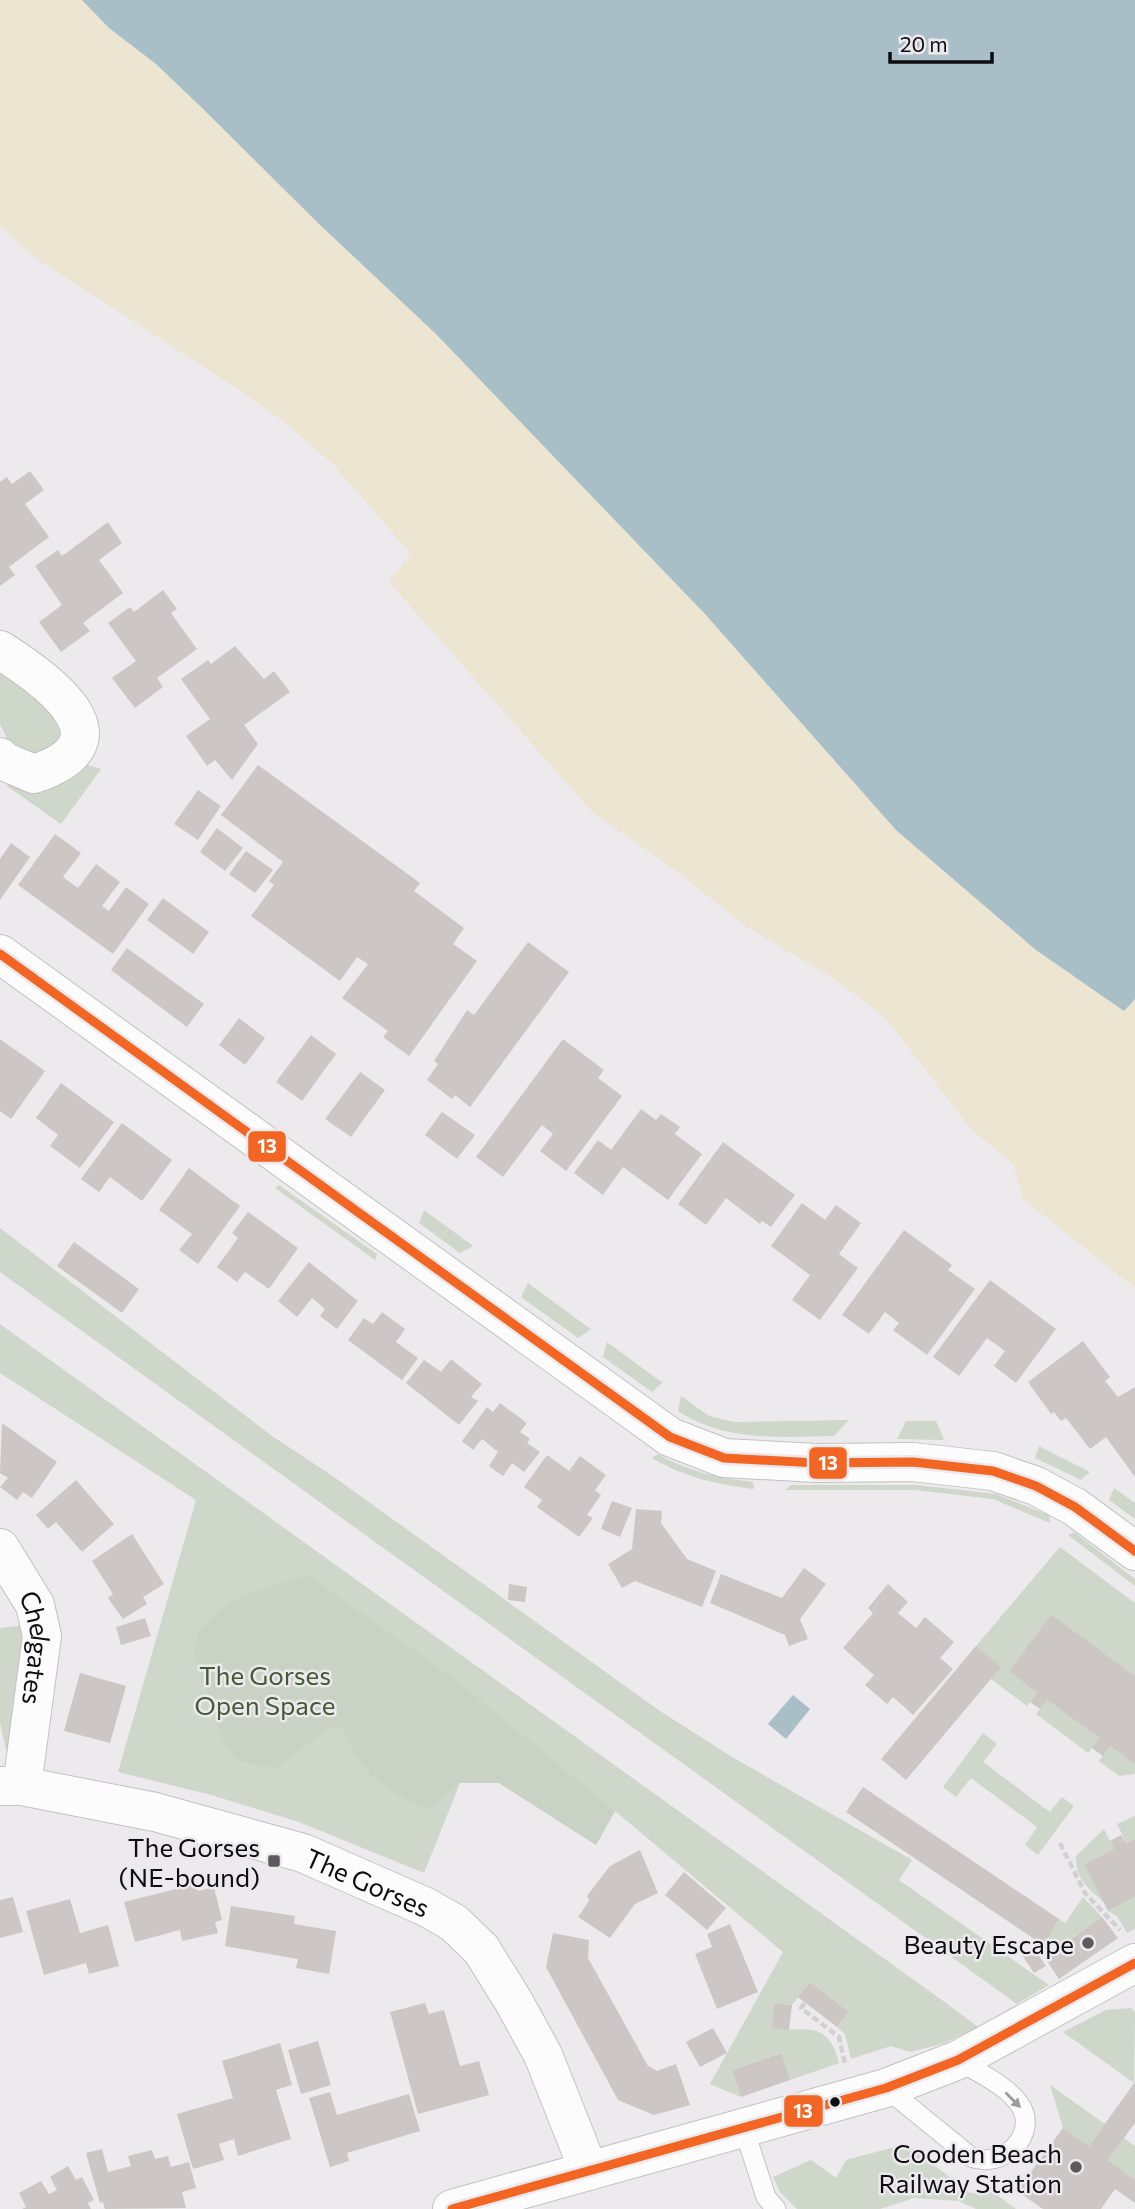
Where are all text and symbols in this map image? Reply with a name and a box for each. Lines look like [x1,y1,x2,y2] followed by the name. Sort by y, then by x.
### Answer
[890,21,992,65] scale bar
[900,31,948,56] text: 20 m
[247,1130,287,1163] line badge: 13
[257,1134,277,1157] text: 13
[808,1446,848,1480] line badge: 13
[818,1451,838,1474] text: 13
[14,1584,57,1707] street label: Chelgates
[194,1659,336,1720] park label: The Gorses Open Space
[119,1831,260,1892] place label: The Gorses (NE-bound)
[301,1841,435,1922] street label: The Gorses
[266,1853,282,1869] marker: The Gorses (NE-bound)
[904,1928,1074,1959] place label: Beauty Escape
[1080,1935,1096,1951] marker: Beauty Escape
[1004,2091,1021,2108] one-way arrow
[783,2094,824,2128] line badge: 13
[828,2095,842,2109] unlabelled marker
[793,2099,813,2122] text: 13
[878,2137,1062,2198] place label: Cooden Beach Railway Station
[1068,2159,1084,2175] marker: Cooden Beach Railway Station

